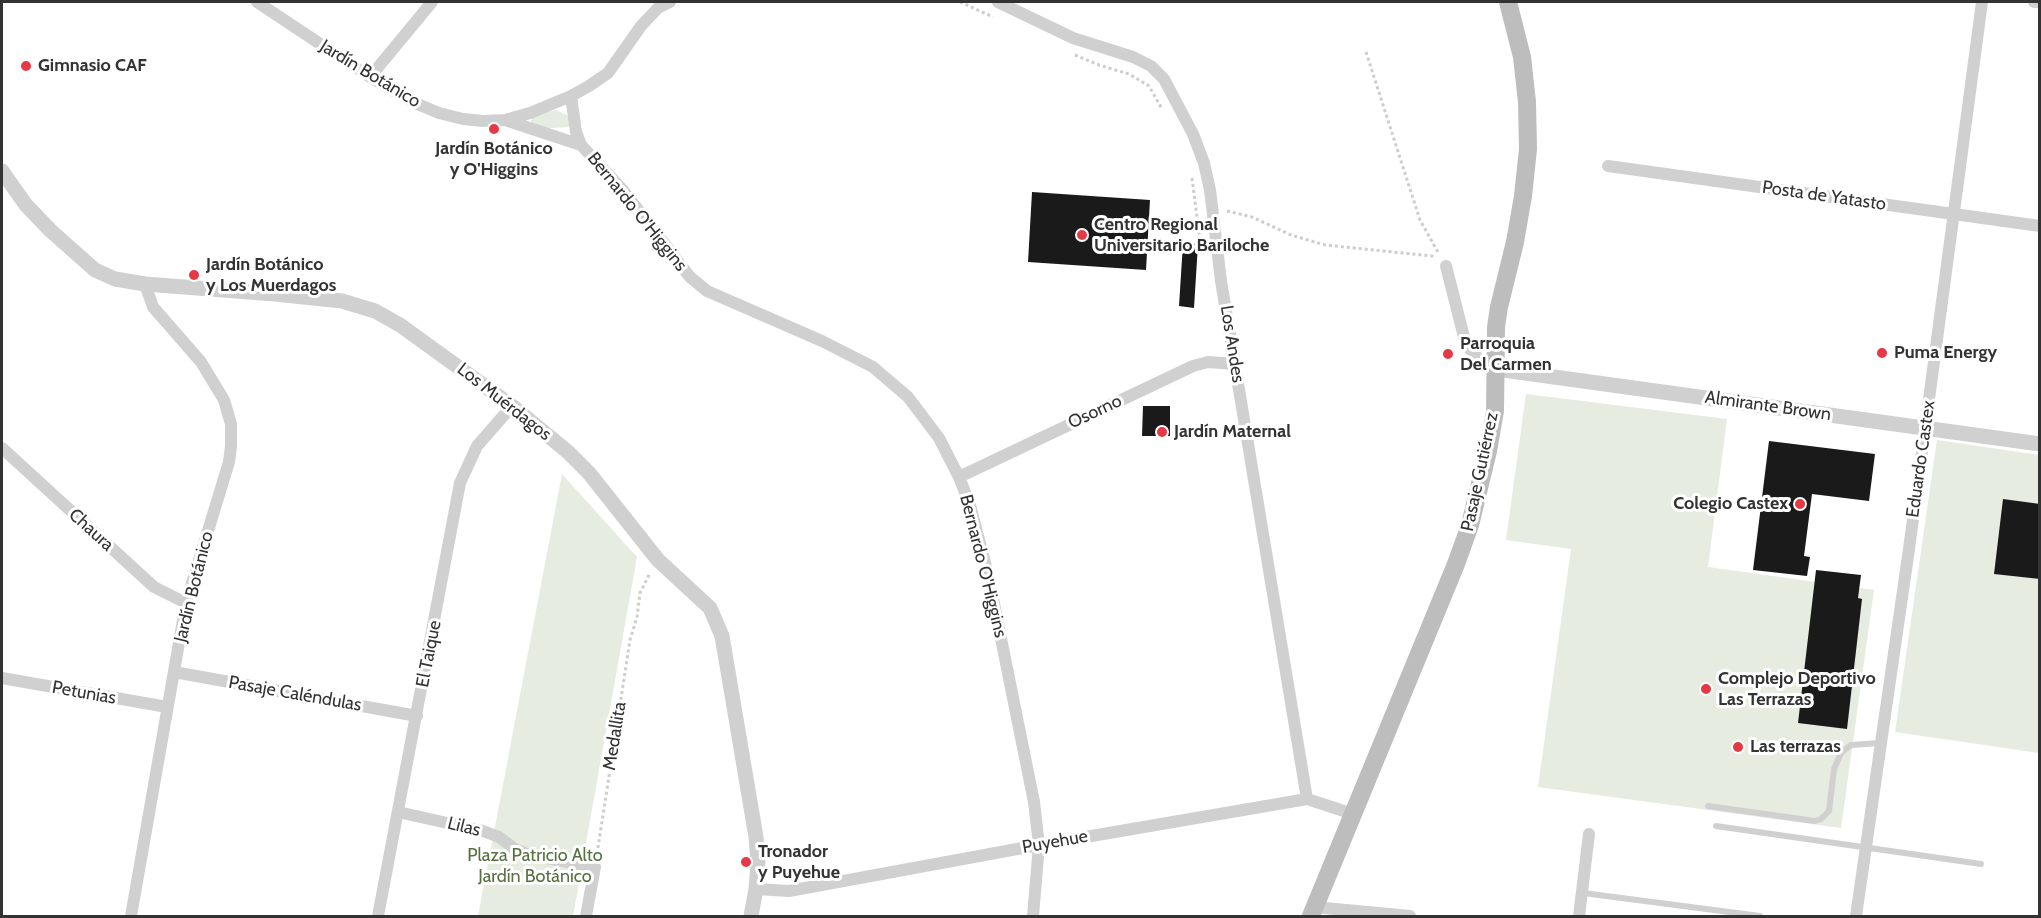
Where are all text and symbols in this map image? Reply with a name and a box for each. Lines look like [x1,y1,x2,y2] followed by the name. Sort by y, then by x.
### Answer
[316,36,424,112] street label: Jardín Botánico
[38,55,147,77] place label: Gimnasio CAF
[19,59,33,73] marker: Gimnasio CAF
[487,122,501,136] marker: Jardín Botánico y O'Higgins
[435,138,553,180] place label: Jardín Botánico y O'Higgins
[582,148,692,276] street label: Bernardo O'Higgins
[1761,177,1887,215] street label: Posta de Yatasto
[1094,214,1269,256] place label: Centro Regional Universitario Bariloche
[1075,228,1089,242] marker: Centro Regional Universitario Bariloche
[206,254,336,296] place label: Jardín Botánico y Los Muerdagos
[187,268,201,282] marker: Jardín Botánico y Los Muerdagos
[1215,304,1249,384] street label: Los Andes
[1460,333,1552,376] place label: Parroquia Del Carmen
[1894,342,1997,364] place label: Puma Energy
[1875,346,1889,360] marker: Puma Energy
[1441,347,1455,361] marker: Parroquia Del Carmen
[453,358,555,446] street label: Los Muérdagos
[1704,386,1832,426] street label: Almirante Brown
[1065,390,1125,434] street label: Osorno
[1902,399,1940,519] street label: Eduardo Castex
[1457,410,1503,534] street label: Pasaje Gutiérrez
[1174,421,1291,443] place label: Jardín Maternal
[1155,425,1169,439] marker: Jardín Maternal
[955,492,1011,640] street label: Bernardo O'Higgins
[1673,493,1788,515] place label: Colegio Castex
[1793,497,1807,511] marker: Colegio Castex
[64,504,118,556] street label: Chaura
[170,529,218,645] street label: Jardín Botánico
[412,619,446,689] street label: El Taique
[1718,668,1876,710] place label: Complejo Deportivo Las Terrazas
[227,672,363,716] street label: Pasaje Caléndulas
[50,677,118,709] street label: Petunias
[1699,682,1713,696] marker: Complejo Deportivo Las Terrazas
[599,700,631,772] street label: Medallita
[1750,736,1841,758] place label: Las terrazas
[1731,740,1745,754] marker: Las terrazas
[445,813,483,841] street label: Lilas
[1021,826,1089,858] street label: Puyehue
[758,841,840,884] place label: Tronador y Puyehue
[467,845,603,888] park label: Plaza Patricio Alto Jardín Botánico
[739,855,753,869] marker: Tronador y Puyehue

